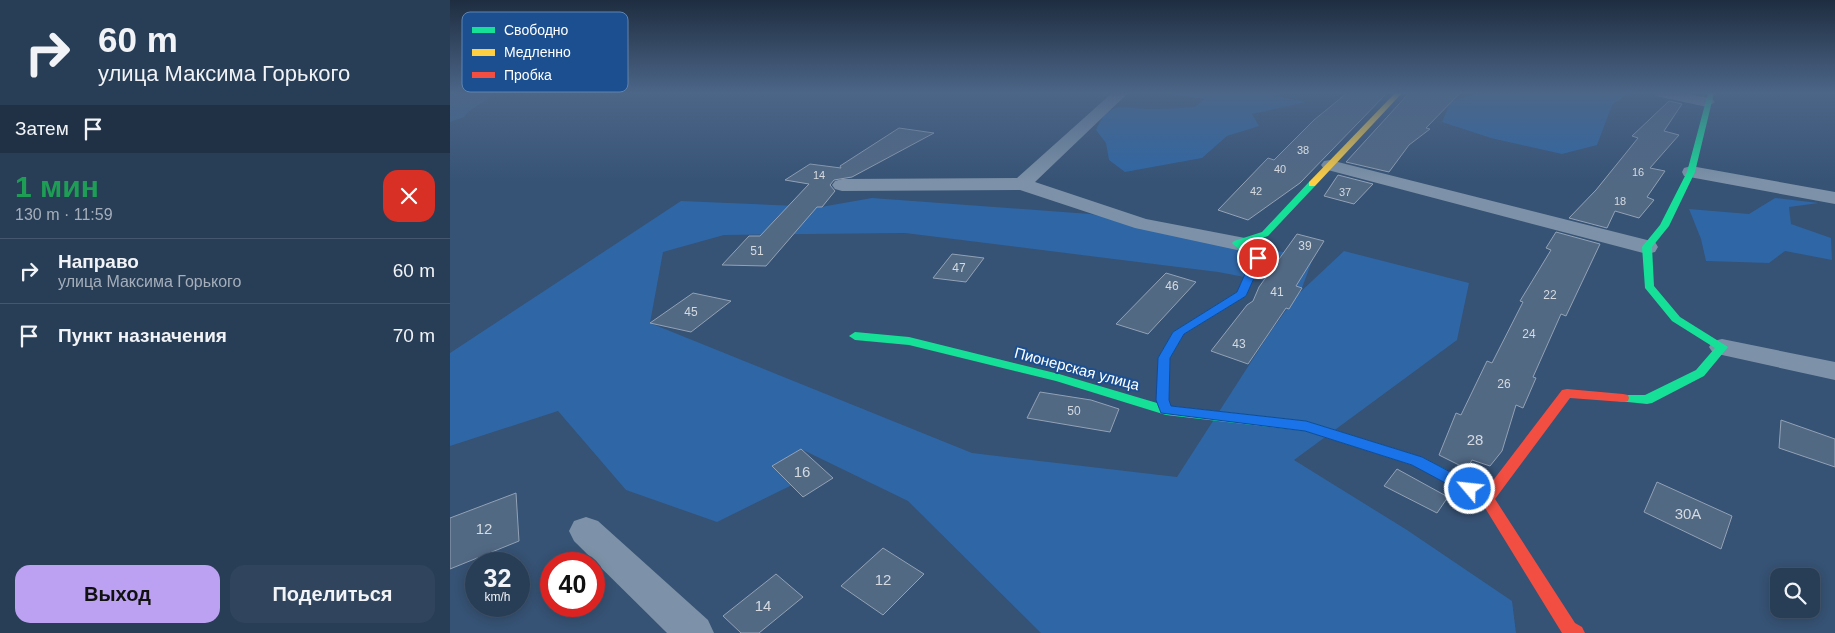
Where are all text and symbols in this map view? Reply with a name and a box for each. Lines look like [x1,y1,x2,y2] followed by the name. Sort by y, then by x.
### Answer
[462,12,628,92] legend
[15,20,80,85] icon: right
[98,20,178,59] text: 60 m
[504,22,569,38] text: Свободно
[504,44,571,60] text: Медленно
[98,61,350,86] text: улица Максима Горького
[504,67,552,83] text: Пробка
[79,115,107,143] icon: arrive
[15,118,69,139] text: Затем
[1297,144,1309,156] house number: 38
[1274,163,1286,175] house number: 40
[1632,166,1644,178] house number: 16
[813,169,825,181] house number: 14
[15,170,99,203] text: 1 мин
[383,170,435,222] button: close
[1250,185,1262,197] house number: 42
[1339,186,1351,198] house number: 37
[1614,195,1626,207] house number: 18
[15,206,113,223] text: 130 m · 11:59
[1237,237,1279,279] pin
[1298,239,1312,253] house number: 39
[750,244,764,258] house number: 51
[1244,244,1272,272] icon: arrive
[58,251,139,272] text: Направо
[15,257,43,285] icon: right
[393,260,435,281] text: 60 m
[952,261,966,275] house number: 47
[58,273,241,290] text: улица Максима Горького
[1165,279,1179,293] house number: 46
[1270,285,1284,299] house number: 41
[1543,288,1557,302] house number: 22
[684,305,698,319] house number: 45
[15,322,43,350] icon: arrive
[58,325,227,346] text: Пункт назначения
[393,325,435,346] text: 70 m
[1522,327,1536,341] house number: 24
[1232,337,1246,351] house number: 43
[1013,344,1142,394] street label: Пионерская улица
[1497,377,1511,391] house number: 26
[1067,404,1081,418] house number: 50
[1467,431,1483,448] house number: 28
[1443,462,1495,514] position arrow
[794,463,810,480] house number: 16
[1675,505,1701,522] house number: 30А
[476,520,492,537] house number: 12
[540,552,605,617] speed limit sign: 40
[484,564,511,592] text: 32
[15,565,220,623] button: Выход
[230,565,435,623] button: Поделиться
[1770,568,1820,618] map controls
[1770,568,1820,618] button: search
[875,571,891,588] house number: 12
[484,590,511,604] text: km/h
[755,597,771,614] house number: 14

